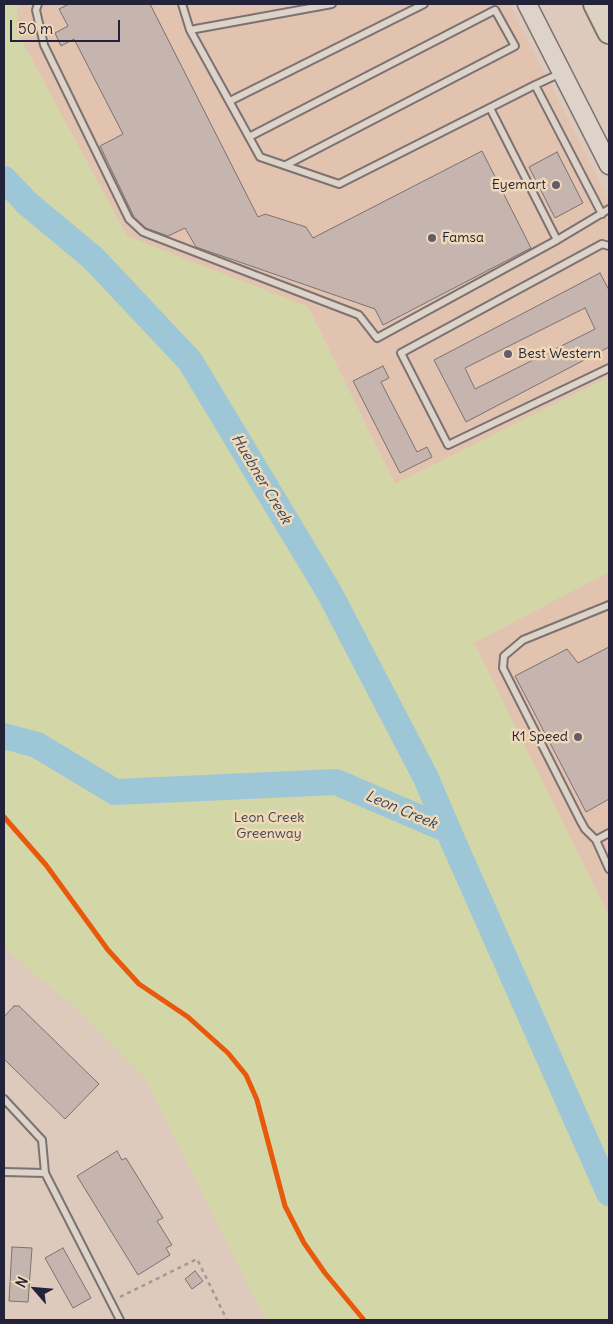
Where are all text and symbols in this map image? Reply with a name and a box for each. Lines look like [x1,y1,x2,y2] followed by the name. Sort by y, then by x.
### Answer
[12,10,122,42] scale bar
[18,19,53,38] text: 50 m
[492,177,546,193] place label: Eyemart
[550,179,562,191] marker: Eyemart
[442,230,484,246] place label: Famsa
[426,232,438,244] marker: Famsa
[518,346,601,362] place label: Best Western
[502,348,514,360] marker: Best Western
[227,431,295,527] water label: Huebner Creek
[512,729,568,745] place label: K1 Speed
[572,731,584,743] marker: K1 Speed
[363,787,439,833] water label: Leon Creek
[234,810,304,842] park label: Leon Creek Greenway
[10,1264,60,1314] north arrow
[11,1274,32,1291] text: N

